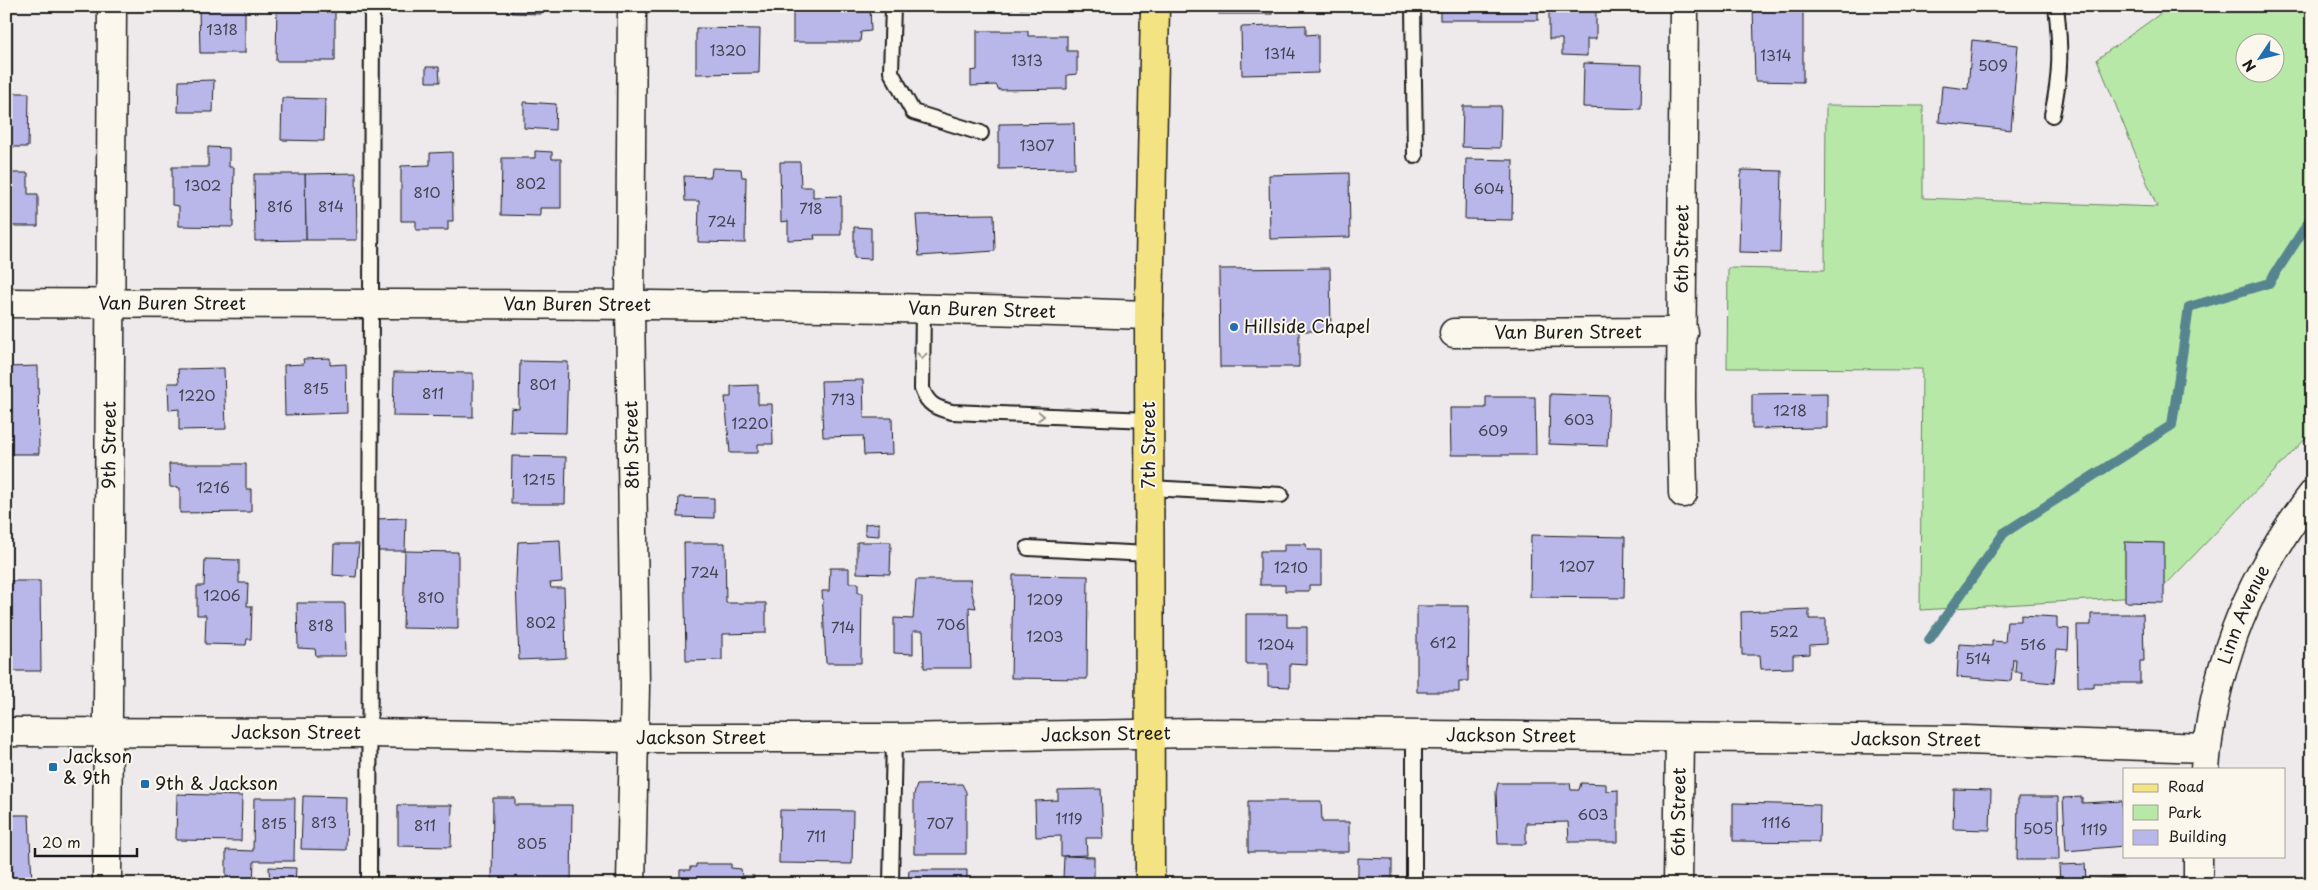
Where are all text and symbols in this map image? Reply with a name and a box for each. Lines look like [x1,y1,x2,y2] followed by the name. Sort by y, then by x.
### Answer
[206,17,238,40] house number: 1318
[2236,32,2286,82] north arrow
[710,38,746,61] house number: 1320
[1264,41,1296,64] house number: 1314
[1760,43,1792,66] house number: 1314
[1011,48,1043,71] house number: 1313
[1978,53,2008,76] house number: 509
[2237,55,2261,76] text: N
[1020,133,1055,156] house number: 1307
[516,171,546,194] house number: 802
[185,173,221,196] house number: 1302
[1473,176,1505,199] house number: 604
[414,180,440,203] house number: 810
[267,194,293,217] house number: 816
[318,194,344,217] house number: 814
[799,196,823,219] house number: 718
[1667,204,1694,294] street label: 6th Street
[708,209,736,232] house number: 724
[98,288,246,316] street label: Van Buren Street
[503,289,651,317] street label: Van Buren Street
[908,293,1056,324] street label: Van Buren Street
[1244,312,1370,339] place label: Hillside Chapel
[1494,317,1642,345] street label: Van Buren Street
[1228,321,1240,333] marker: Hillside Chapel
[917,353,927,361] one-way arrow
[529,372,557,395] house number: 801
[303,376,329,399] house number: 815
[422,381,444,404] house number: 811
[179,383,215,406] house number: 1220
[831,387,855,410] house number: 713
[1773,398,1807,421] house number: 1218
[94,401,122,489] street label: 9th Street
[616,401,645,490] street label: 8th Street
[1134,401,1161,489] street label: 7th Street
[1563,407,1595,430] house number: 603
[1037,410,1045,421] one-way arrow
[732,411,768,434] house number: 1220
[1478,418,1508,441] house number: 609
[522,467,556,490] house number: 1215
[196,475,230,498] house number: 1216
[1559,554,1595,577] house number: 1207
[1274,555,1308,578] house number: 1210
[2210,559,2275,667] street label: Linn Avenue
[691,560,719,583] house number: 724
[203,583,241,606] house number: 1206
[418,585,444,608] house number: 810
[1027,587,1063,610] house number: 1209
[526,610,556,633] house number: 802
[936,612,966,635] house number: 706
[308,613,334,636] house number: 818
[831,615,855,638] house number: 714
[1769,619,1799,642] house number: 522
[1027,624,1063,647] house number: 1203
[1429,630,1457,653] house number: 612
[1257,632,1295,655] house number: 1204
[2020,632,2046,655] house number: 516
[1965,646,1991,669] house number: 514
[231,718,361,745] street label: Jackson Street
[1041,718,1171,748] street label: Jackson Street
[1446,720,1576,748] street label: Jackson Street
[636,723,766,750] street label: Jackson Street
[1851,724,1981,753] street label: Jackson Street
[63,742,132,790] place label: Jackson & 9th
[47,761,59,773] marker: Jackson & 9th
[1663,767,1692,857] street label: 6th Street
[2123,768,2286,858] legend
[155,769,278,796] place label: 9th & Jackson
[2168,774,2204,797] text: Road
[139,778,151,790] marker: 9th & Jackson
[2168,800,2202,823] text: Park
[1577,802,1609,825] house number: 603
[1055,806,1083,829] house number: 1119
[311,810,337,833] house number: 813
[1761,810,1791,833] house number: 1116
[261,811,287,834] house number: 815
[926,811,954,834] house number: 707
[414,813,436,836] house number: 811
[2023,816,2053,839] house number: 505
[2080,817,2108,840] house number: 1119
[806,824,826,847] house number: 711
[2168,824,2227,847] text: Building
[35,825,138,857] scale bar
[42,830,81,853] text: 20 m
[517,831,547,854] house number: 805

